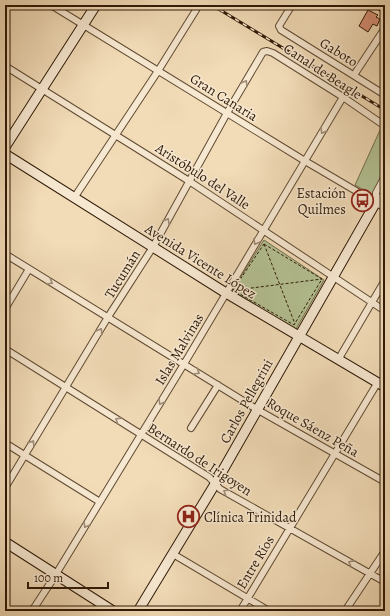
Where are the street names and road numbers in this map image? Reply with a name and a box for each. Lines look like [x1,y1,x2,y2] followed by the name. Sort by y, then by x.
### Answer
[316,33,361,71] street label: Gaboto
[280,39,366,104] street label: Canal de Beagle
[186,69,262,126] street label: Gran Canaria
[151,138,254,214] street label: Aristóbulo del Valle
[141,219,260,303] street label: Avenida Vicente López
[100,246,145,302] street label: Tucumán
[151,310,208,389] street label: Islas Malvinas
[215,356,277,447] street label: Carlos Pellegrini
[263,393,363,462] street label: Roque Sáenz Peña
[144,418,256,501] street label: Bernardo de Irigoyen
[232,532,279,593] street label: Entre Ríos

